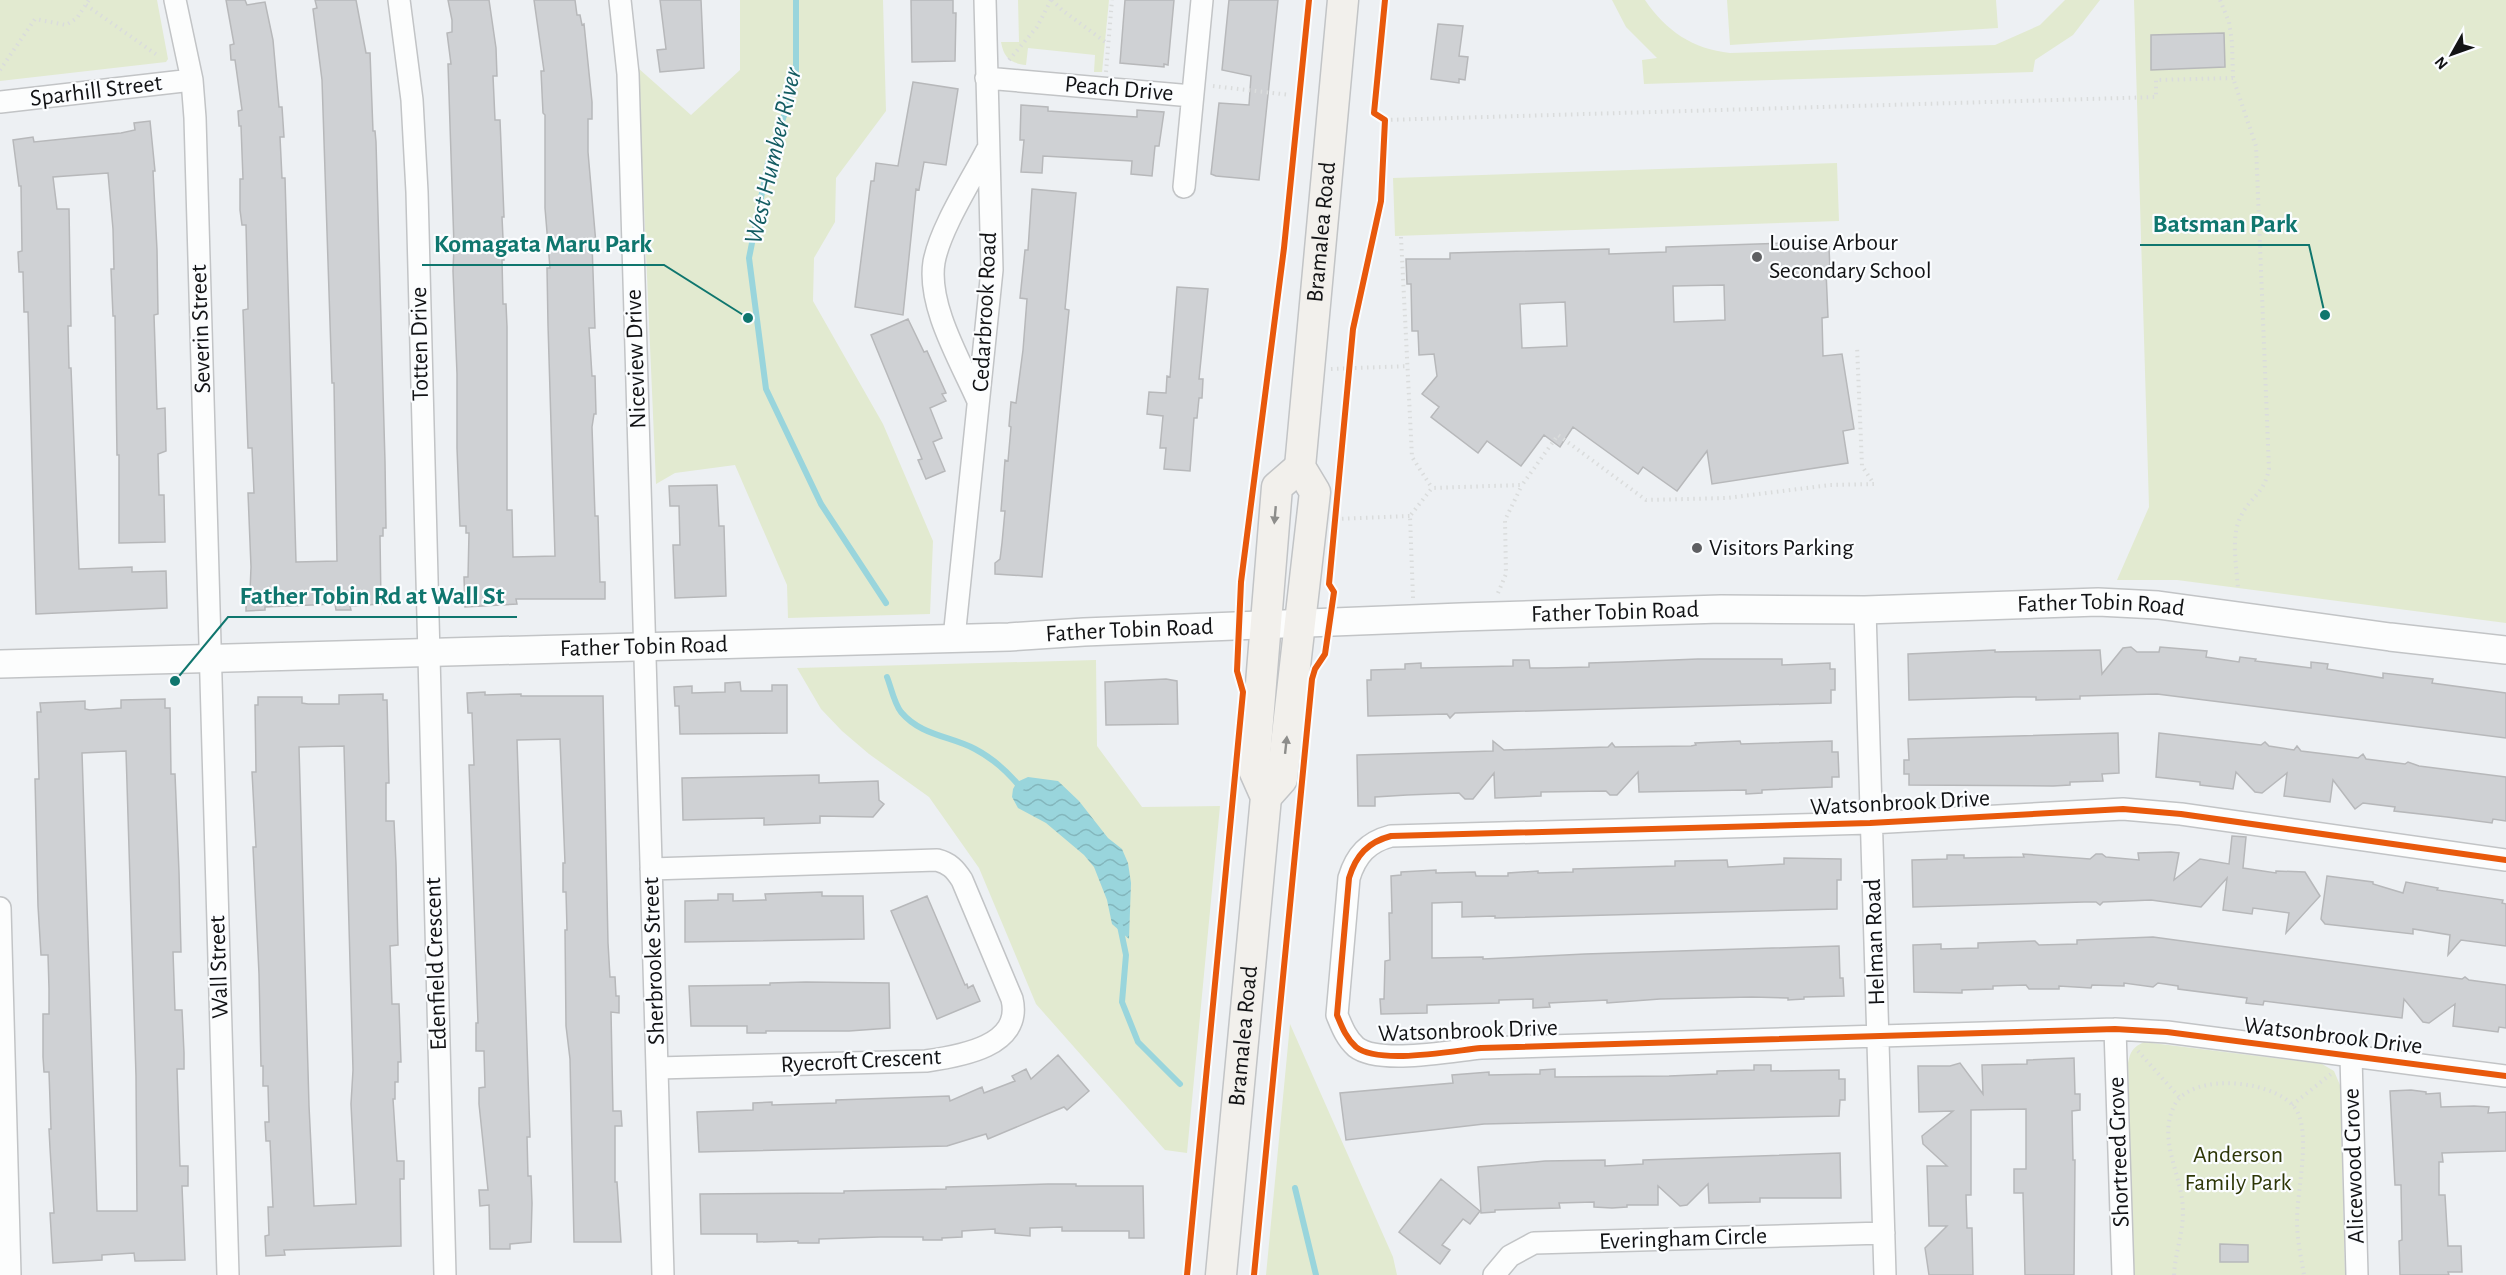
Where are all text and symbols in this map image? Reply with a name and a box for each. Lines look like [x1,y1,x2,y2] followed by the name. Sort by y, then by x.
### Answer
[2422,24,2482,84] north arrow
[2432,54,2451,72] text: N
[740,64,806,247] water label: West Humber River
[29,71,164,111] street label: Sparhill Street
[1064,72,1174,106] street label: Peach Drive
[1303,161,1340,304] street label: Bramalea Road
[2140,201,2309,245] callout: Batsman Park
[2152,211,2298,237] text: Batsman Park
[422,221,664,265] callout: Komagata Maru Park
[434,231,652,257] text: Komagata Maru Park
[969,231,1001,393] street label: Cedarbrook Road
[1769,231,1932,283] place label: Louise Arbour Secondary School
[1750,250,1764,264] marker: Louise Arbour Secondary School
[187,264,215,394] street label: Severin Street
[407,287,433,401] street label: Totten Drive
[622,289,650,429] street label: Niceview Drive
[1270,505,1279,524] one-way arrow
[1709,536,1854,560] place label: Visitors Parking
[1690,541,1704,555] marker: Visitors Parking
[228,573,517,617] callout: Father Tobin Rd at Wall St
[239,583,505,609] text: Father Tobin Rd at Wall St
[2017,590,2186,621] street label: Father Tobin Road
[1531,598,1699,627] street label: Father Tobin Road
[1045,615,1214,647] street label: Father Tobin Road
[559,633,728,661] street label: Father Tobin Road
[1281,736,1290,755] one-way arrow
[1810,786,1990,820] street label: Watsonbrook Drive
[639,876,669,1045] street label: Sherbrooke Street
[421,877,451,1051] street label: Edenfield Crescent
[1861,878,1889,1006] street label: Helman Road
[205,915,233,1019] street label: Wall Street
[1225,965,1262,1107] street label: Bramalea Road
[2242,1013,2424,1059] street label: Watsonbrook Drive
[1378,1016,1558,1046] street label: Watsonbrook Drive
[780,1045,942,1077] street label: Ryecroft Crescent
[2104,1076,2134,1228] street label: Shortreed Grove
[2339,1088,2369,1244] street label: Alicewood Grove
[2184,1143,2292,1195] park label: Anderson Family Park
[1599,1224,1767,1254] street label: Everingham Circle

